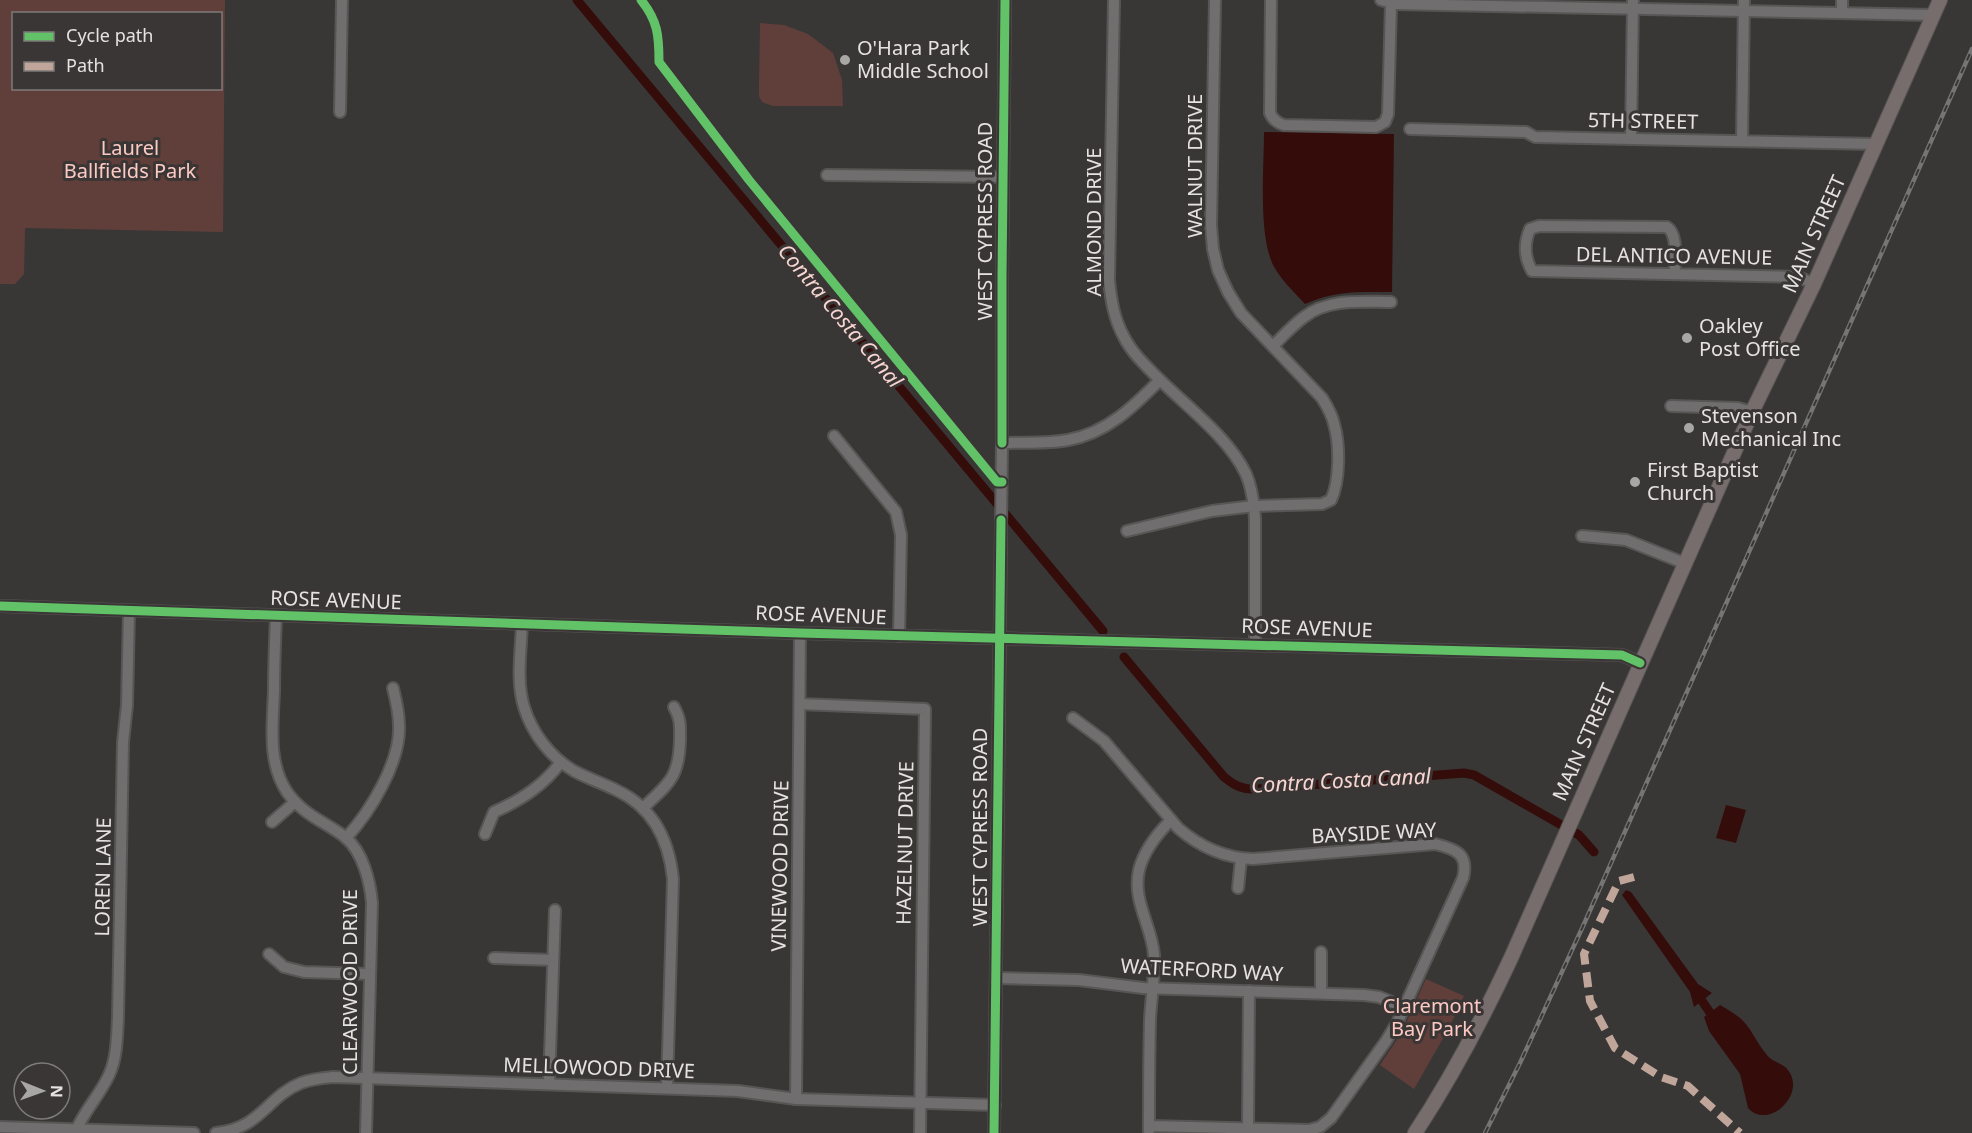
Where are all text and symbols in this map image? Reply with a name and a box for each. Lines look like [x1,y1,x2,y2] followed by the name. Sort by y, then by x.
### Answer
[12,12,222,90] legend
[66,23,153,47] text: Cycle path
[857,34,989,84] place label: O'Hara Park Middle School
[66,53,105,77] text: Path
[838,53,852,67] marker: O'Hara Park Middle School
[1181,94,1208,238] street label: WALNUT DRIVE
[1588,106,1698,135] street label: 5TH STREET
[971,122,998,320] street label: WEST CYPRESS ROAD
[64,134,196,184] park label: Laurel Ballfields Park
[1080,148,1107,296] street label: ALMOND DRIVE
[1776,171,1852,297] street label: MAIN STREET
[772,237,910,394] water label: Contra Costa Canal
[1576,240,1772,271] street label: DEL ANTICO AVENUE
[1699,312,1801,362] place label: Oakley Post Office
[1680,331,1694,345] marker: Oakley Post Office
[1701,402,1841,452] place label: Stevenson Mechanical Inc
[1682,421,1696,435] marker: Stevenson Mechanical Inc
[1647,456,1759,506] place label: First Baptist Church
[1628,475,1642,489] marker: First Baptist Church
[270,584,402,615] street label: ROSE AVENUE
[755,599,887,630] street label: ROSE AVENUE
[1241,612,1373,643] street label: ROSE AVENUE
[1546,679,1622,805] street label: MAIN STREET
[966,728,993,926] street label: WEST CYPRESS ROAD
[890,761,919,925] street label: HAZELNUT DRIVE
[1250,761,1432,799] water label: Contra Costa Canal
[765,780,794,952] street label: VINEWOOD DRIVE
[1311,816,1438,849] street label: BAYSIDE WAY
[88,817,117,937] street label: LOREN LANE
[336,889,363,1075] street label: CLEARWOOD DRIVE
[1120,952,1285,987] street label: WATERFORD WAY
[1383,992,1481,1042] park label: Claremont Bay Park
[503,1051,695,1084] street label: MELLOWOOD DRIVE
[12,1061,72,1121] north arrow
[46,1085,68,1098] text: N

